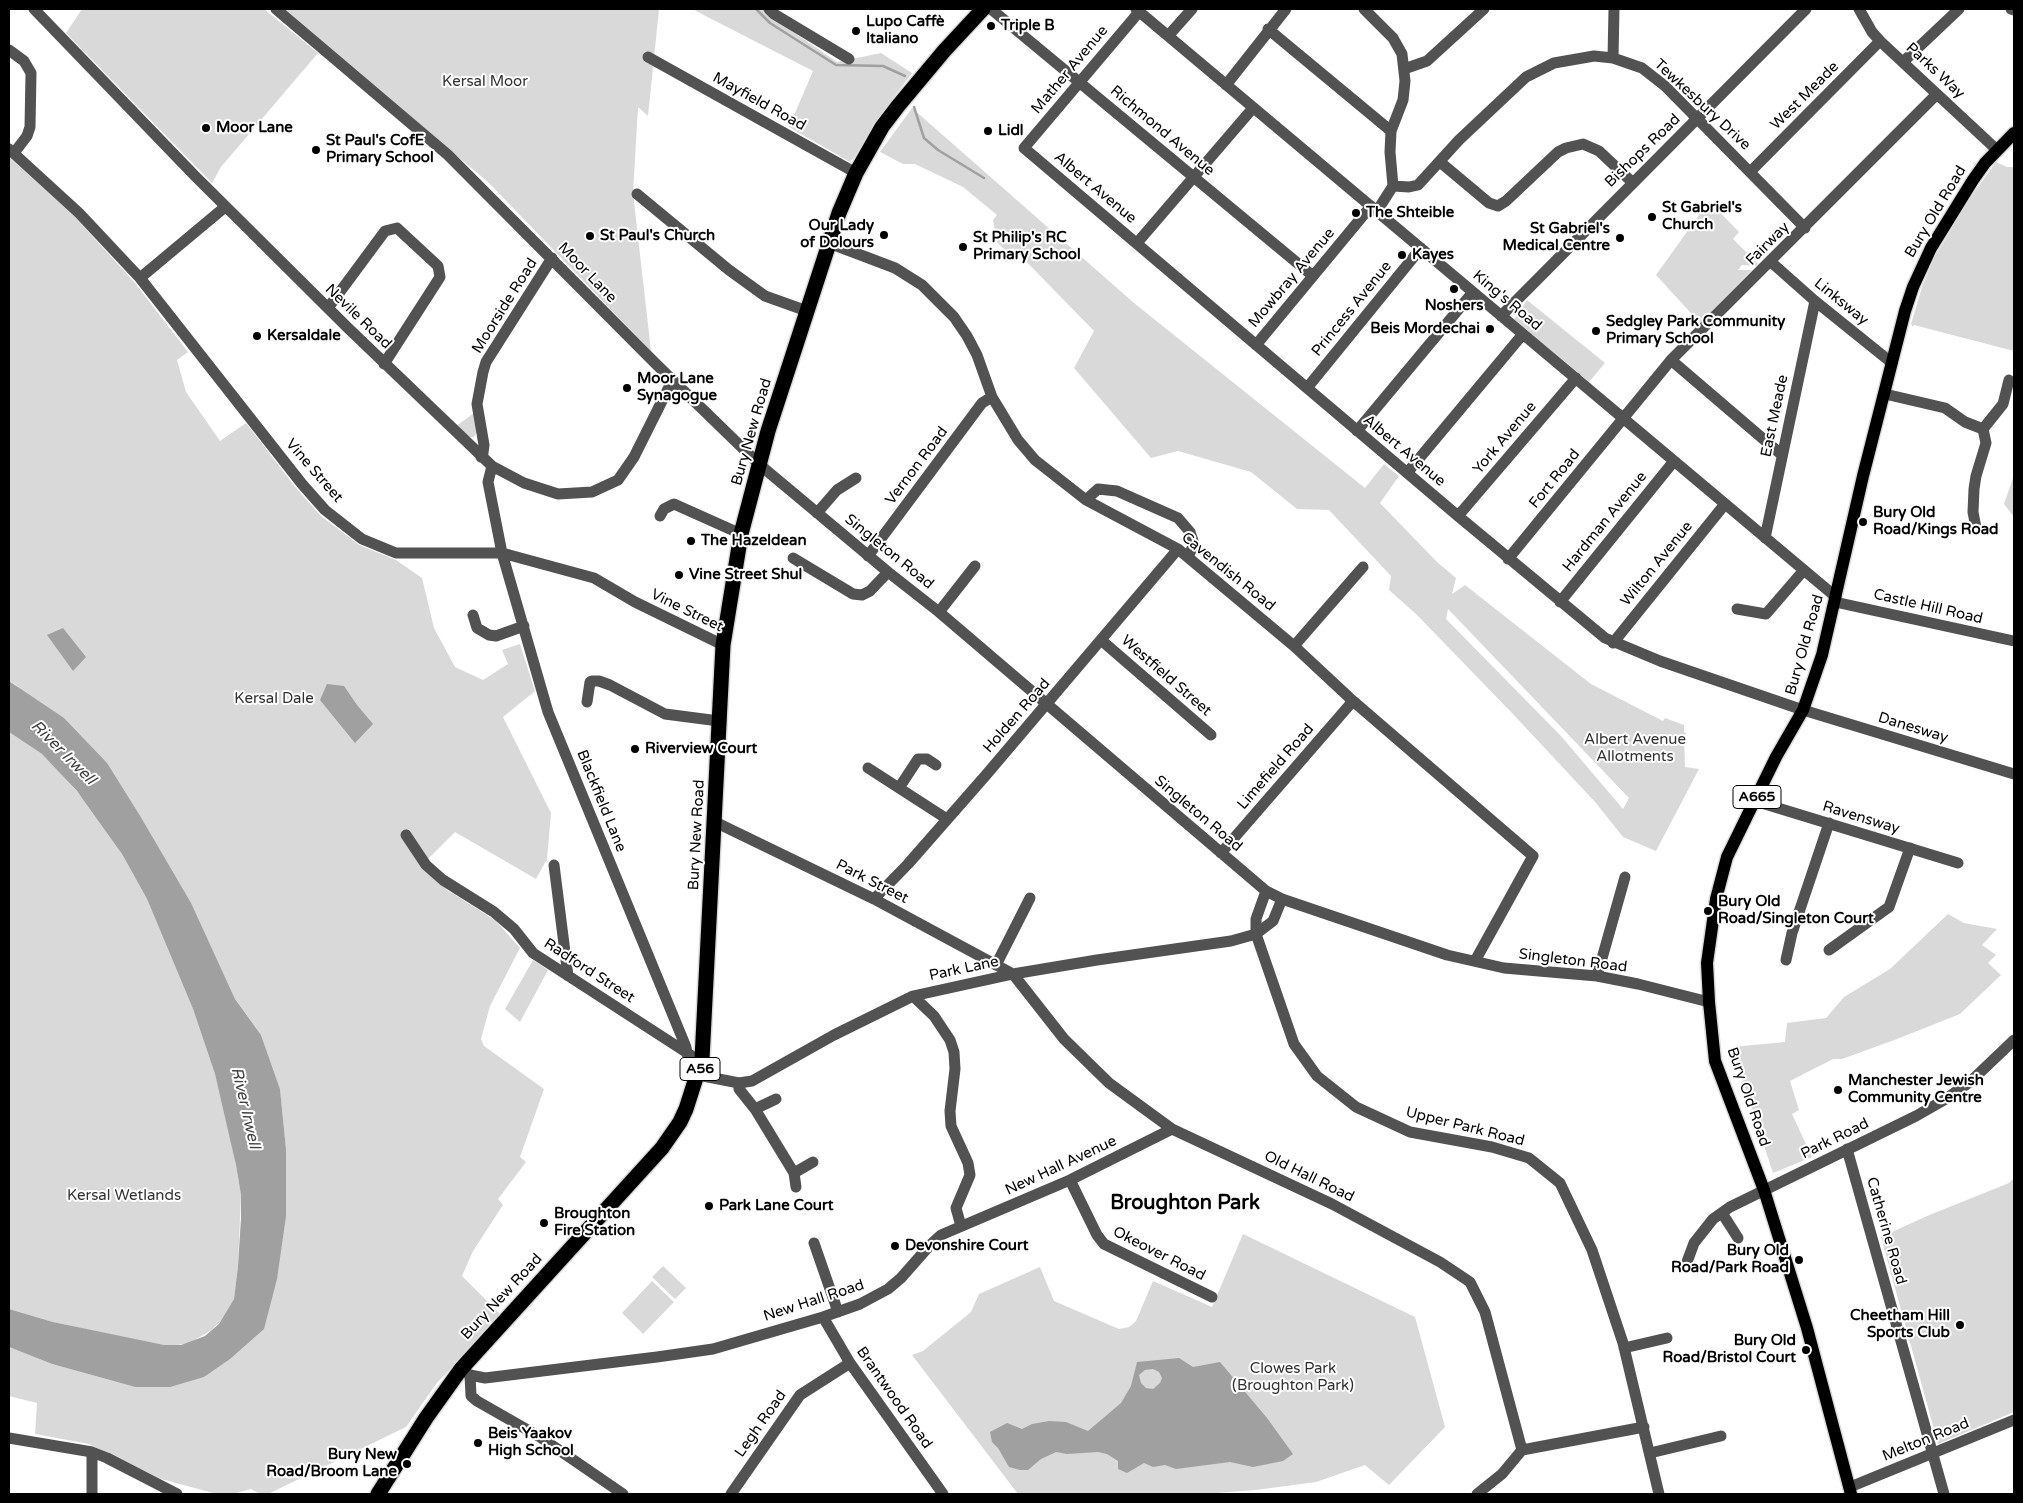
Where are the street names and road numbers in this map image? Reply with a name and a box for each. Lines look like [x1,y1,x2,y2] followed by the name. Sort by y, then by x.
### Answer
[1028,22,1112,118] street label: Mather Avenue
[1902,39,1968,103] street label: Parks Way
[1650,56,1754,154] street label: Tewkesbury Drive
[1767,58,1843,134] street label: West Meade
[709,69,809,135] street label: Mayfield Road
[1106,82,1218,180] street label: Richmond Avenue
[1602,111,1684,191] street label: Bishops Road
[1050,148,1140,228] street label: Albert Avenue
[1902,163,1970,261] street label: Bury Old Road
[1743,219,1793,269] street label: Fairway
[1245,225,1339,331] street label: Mowbray Avenue
[554,239,620,307] street label: Moor Lane
[469,255,541,357] street label: Moorside Road
[1308,258,1396,360] street label: Princess Avenue
[1469,267,1545,335] street label: King's Road
[1810,275,1872,329] street label: Linksway
[321,281,395,353] street label: Nevile Road
[1757,373,1793,459] street label: East Meade
[728,376,776,488] street label: Bury New Road
[1469,398,1541,478] street label: York Avenue
[1359,411,1449,491] street label: Albert Avenue
[882,424,952,508] street label: Vernon Road
[281,436,347,506] street label: Vine Street
[1526,446,1584,512] street label: Fort Road
[1559,468,1651,576] street label: Hardman Avenue
[841,511,937,593] street label: Singleton Road
[1617,518,1697,610] street label: Wilton Avenue
[1178,529,1278,615] street label: Cavendish Road
[648,586,726,636] street label: Vine Street
[1871,586,1985,628] street label: Castle Hill Road
[1782,593,1828,697] street label: Bury Old Road
[1117,632,1215,720] street label: Westfield Street
[980,675,1054,757] street label: Holden Road
[1876,709,1950,747] street label: Danesway
[1234,721,1318,813] street label: Limefield Road
[572,747,630,855] street label: Blackfield Lane
[1150,772,1246,856] street label: Singleton Road
[685,779,709,891] street label: Bury New Road
[1733,786,1781,809] road number: A665
[1820,798,1902,838] street label: Ravensway
[833,856,911,908] street label: Park Street
[540,935,638,1007] street label: Radford Street
[1518,945,1628,977] street label: Singleton Road
[928,953,1000,985] street label: Park Lane
[1723,1045,1773,1149] street label: Bury Old Road
[680,1058,720,1080] road number: A56
[1404,1104,1526,1150] street label: Upper Park Road
[1798,1115,1872,1163] street label: Park Road
[1002,1132,1120,1200] street label: New Hall Avenue
[1261,1147,1357,1207] street label: Old Hall Road
[1862,1175,1910,1287] street label: Catherine Road
[1110,1223,1208,1285] street label: Okeover Road
[458,1250,546,1344] street label: Bury New Road
[761,1276,867,1326] street label: New Hall Road
[852,1344,936,1452] street label: Brantwood Road
[731,1387,791,1461] street label: Legh Road
[1880,1414,1972,1466] street label: Melton Road

